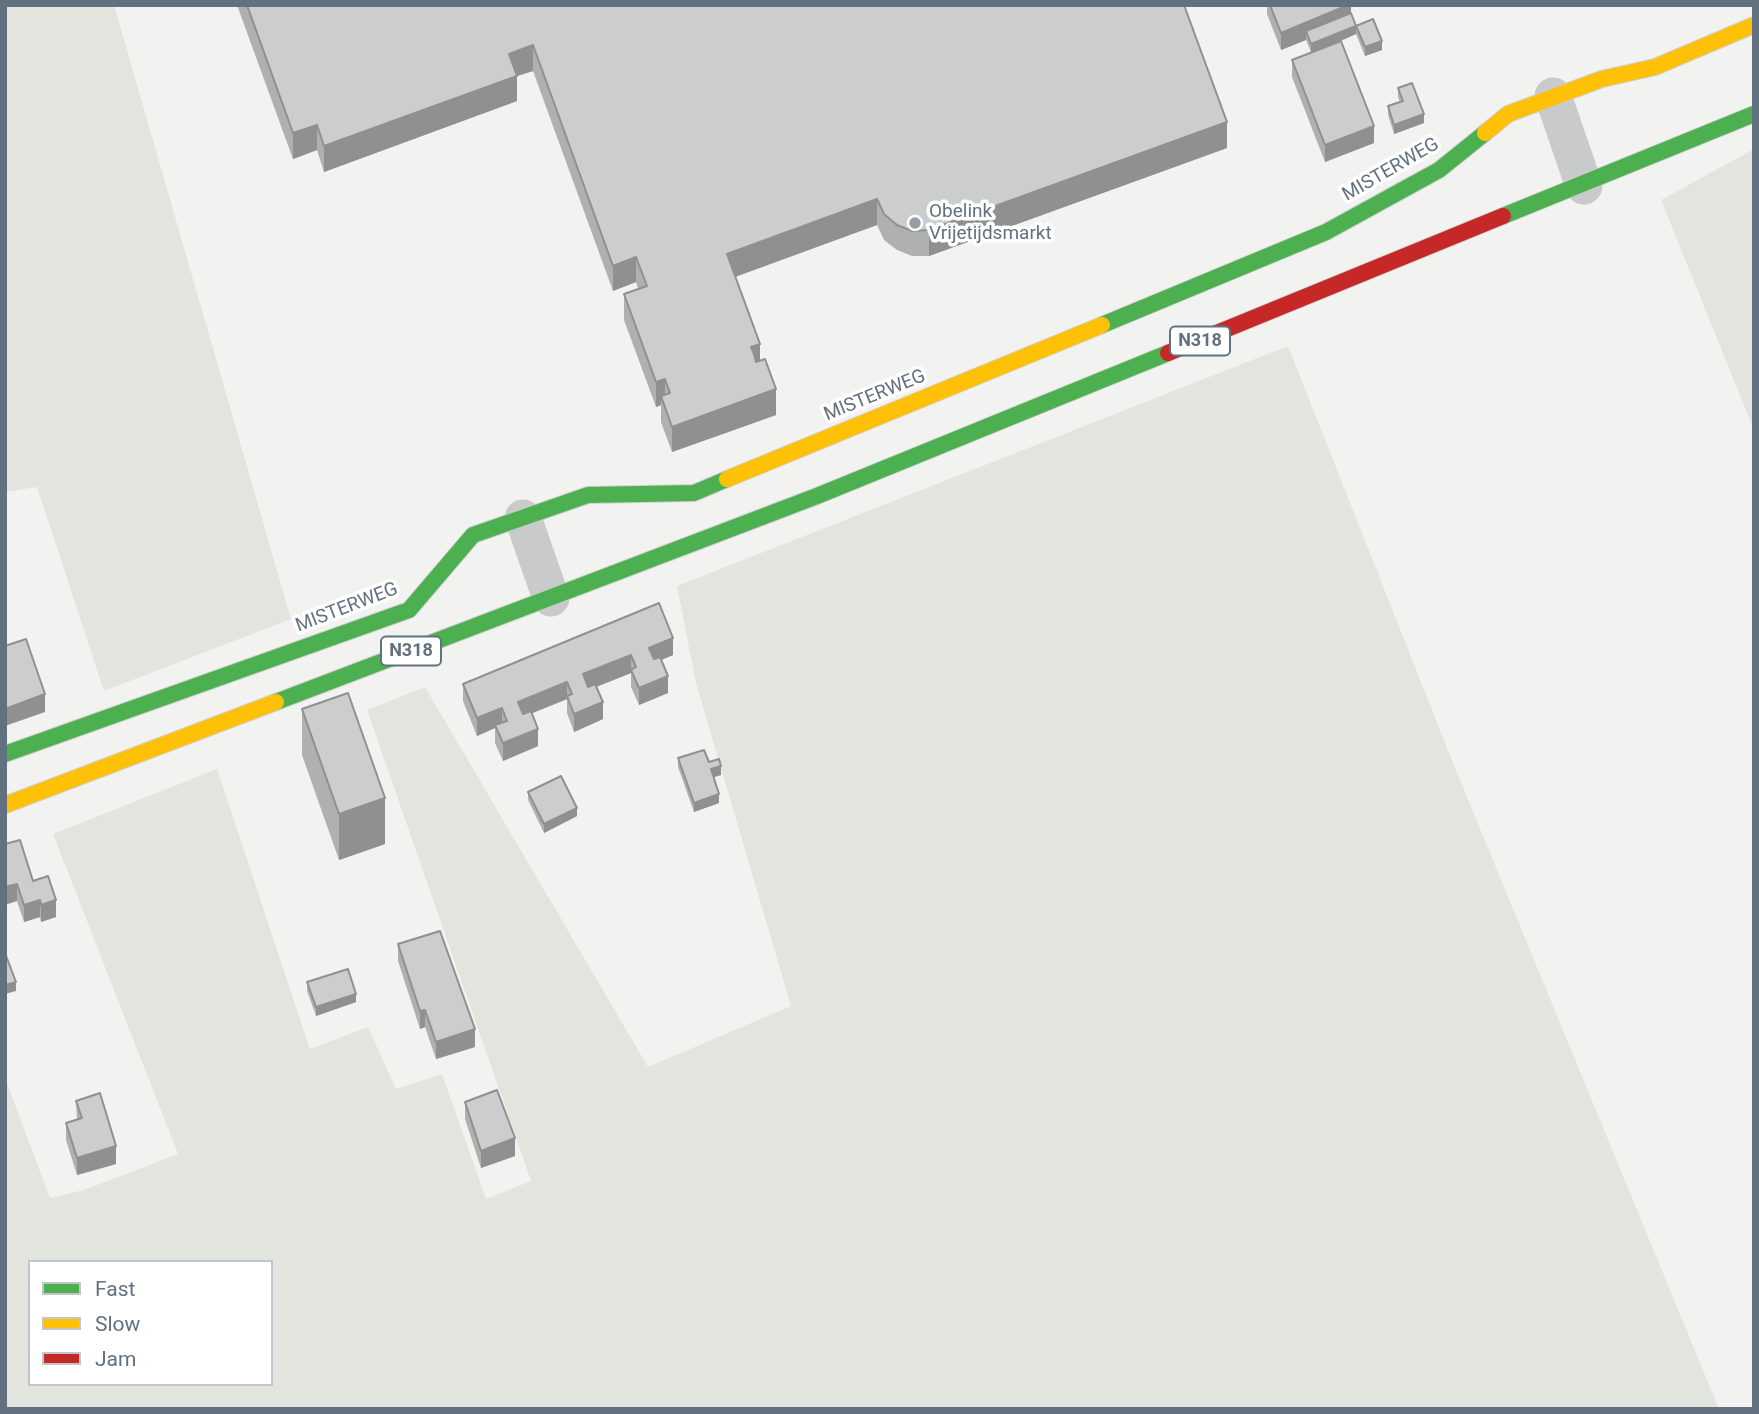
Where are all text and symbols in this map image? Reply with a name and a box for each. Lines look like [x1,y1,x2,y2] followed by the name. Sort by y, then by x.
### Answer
[1339,133,1443,207] street label: MISTERWEG
[929,201,1052,245] place label: Obelink Vrijetijdsmarkt
[907,215,923,231] marker: Obelink Vrijetijdsmarkt
[1170,326,1230,356] road number: N318
[821,365,929,427] street label: MISTERWEG
[293,578,401,638] street label: MISTERWEG
[381,636,441,666] road number: N318
[28,1260,273,1386] legend
[95,1277,135,1301] text: Fast
[95,1312,140,1336] text: Slow
[95,1347,136,1371] text: Jam

